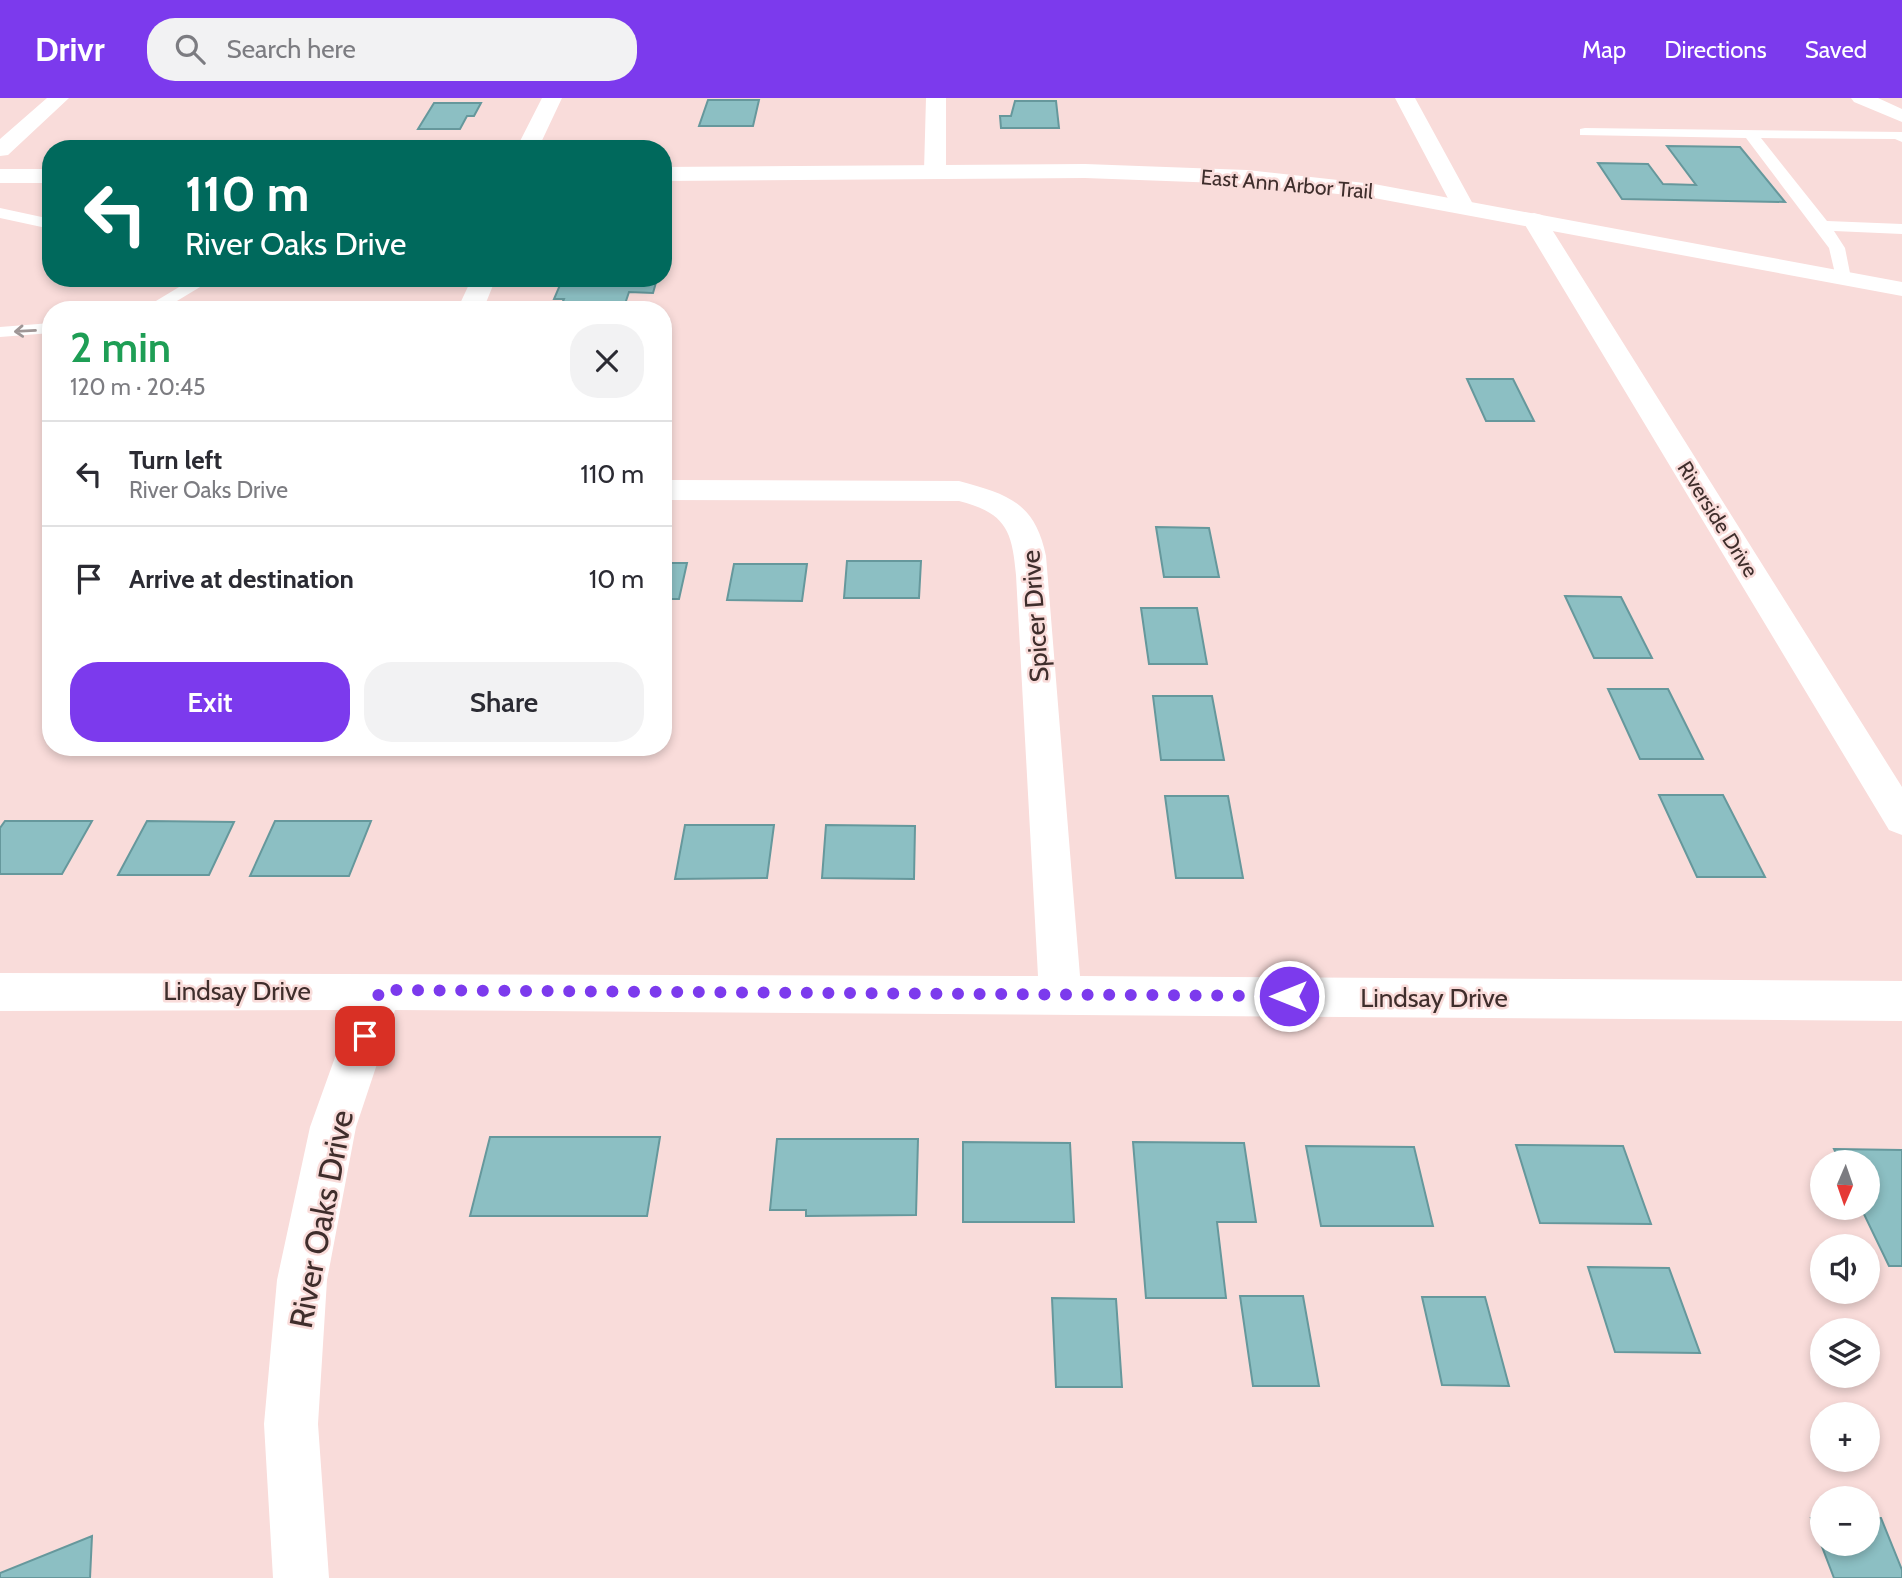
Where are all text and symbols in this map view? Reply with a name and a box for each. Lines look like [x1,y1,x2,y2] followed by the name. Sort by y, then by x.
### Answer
[147,18,637,81] search box
[35,29,105,69] text: Drivr
[171,30,209,68] icon: search
[227,33,356,65] text: Search here
[1582,35,1626,64] text: Map
[1664,35,1767,64] text: Directions
[1805,35,1867,64] text: Saved
[185,164,309,223] text: 110 m
[1200,164,1374,204] street label: East Ann Arbor Trail
[70,168,161,259] icon: left
[185,224,406,263] text: River Oaks Drive
[70,321,171,373] text: 2 min
[570,324,644,398] button: close
[14,325,37,338] one-way arrow
[70,373,205,401] text: 120 m · 20:45
[129,444,222,476] text: Turn left
[70,455,108,493] icon: left
[1672,456,1764,582] street label: Riverside Drive
[580,458,644,490] text: 110 m
[129,476,288,504] text: River Oaks Drive
[1014,549,1056,683] street label: Spicer Drive
[70,560,108,598] icon: arrive
[129,563,354,595] text: Arrive at destination
[589,563,644,595] text: 10 m
[70,662,350,742] button: Exit
[364,662,644,742] button: Share
[1252,959,1326,1033] position arrow
[163,975,311,1007] street label: Lindsay Drive
[1360,982,1508,1014] street label: Lindsay Drive
[335,1006,395,1066] pin
[346,1017,384,1055] icon: arrive
[281,1107,361,1331] street label: River Oaks Drive
[1810,1150,1880,1220] north arrow
[1810,1150,1880,1556] map controls
[1810,1234,1880,1304] button: sound
[1810,1318,1880,1388] button: layers
[1810,1402,1880,1472] button: +
[1810,1486,1880,1556] button: −

